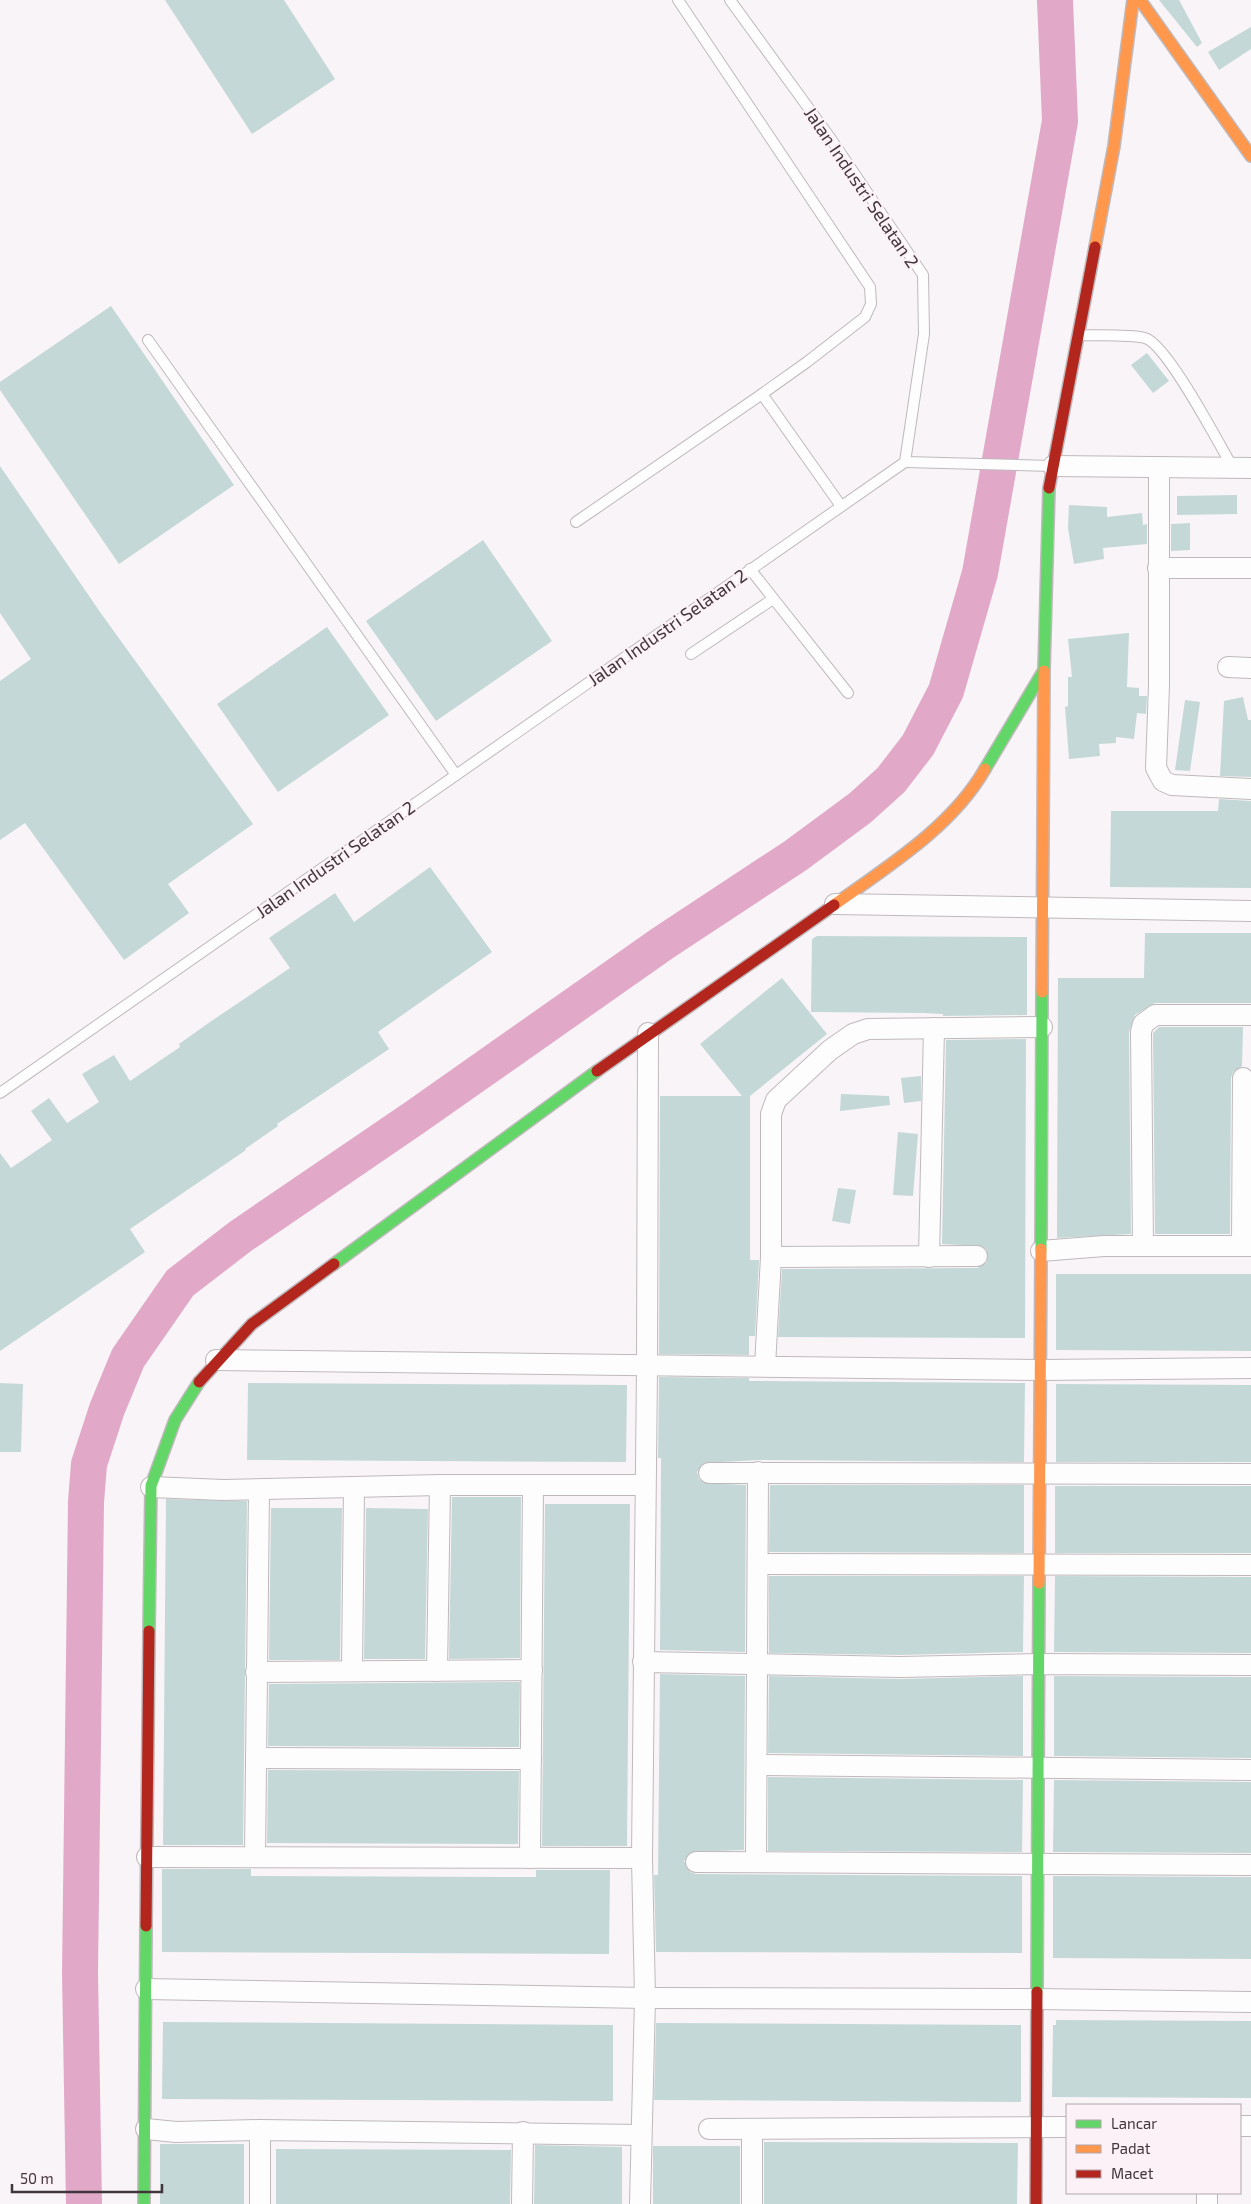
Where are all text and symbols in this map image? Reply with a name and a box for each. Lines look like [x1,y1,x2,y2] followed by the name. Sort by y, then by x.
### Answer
[800,102,924,272] street label: Jalan Industri Selatan 2
[583,564,751,690] street label: Jalan Industri Selatan 2
[251,796,419,922] street label: Jalan Industri Selatan 2
[1066,2104,1241,2194] legend
[1111,2114,1157,2132] text: Lancar
[1111,2139,1151,2157] text: Padat
[12,2162,162,2194] scale bar
[1111,2164,1154,2182] text: Macet
[20,2169,54,2187] text: 50 m

